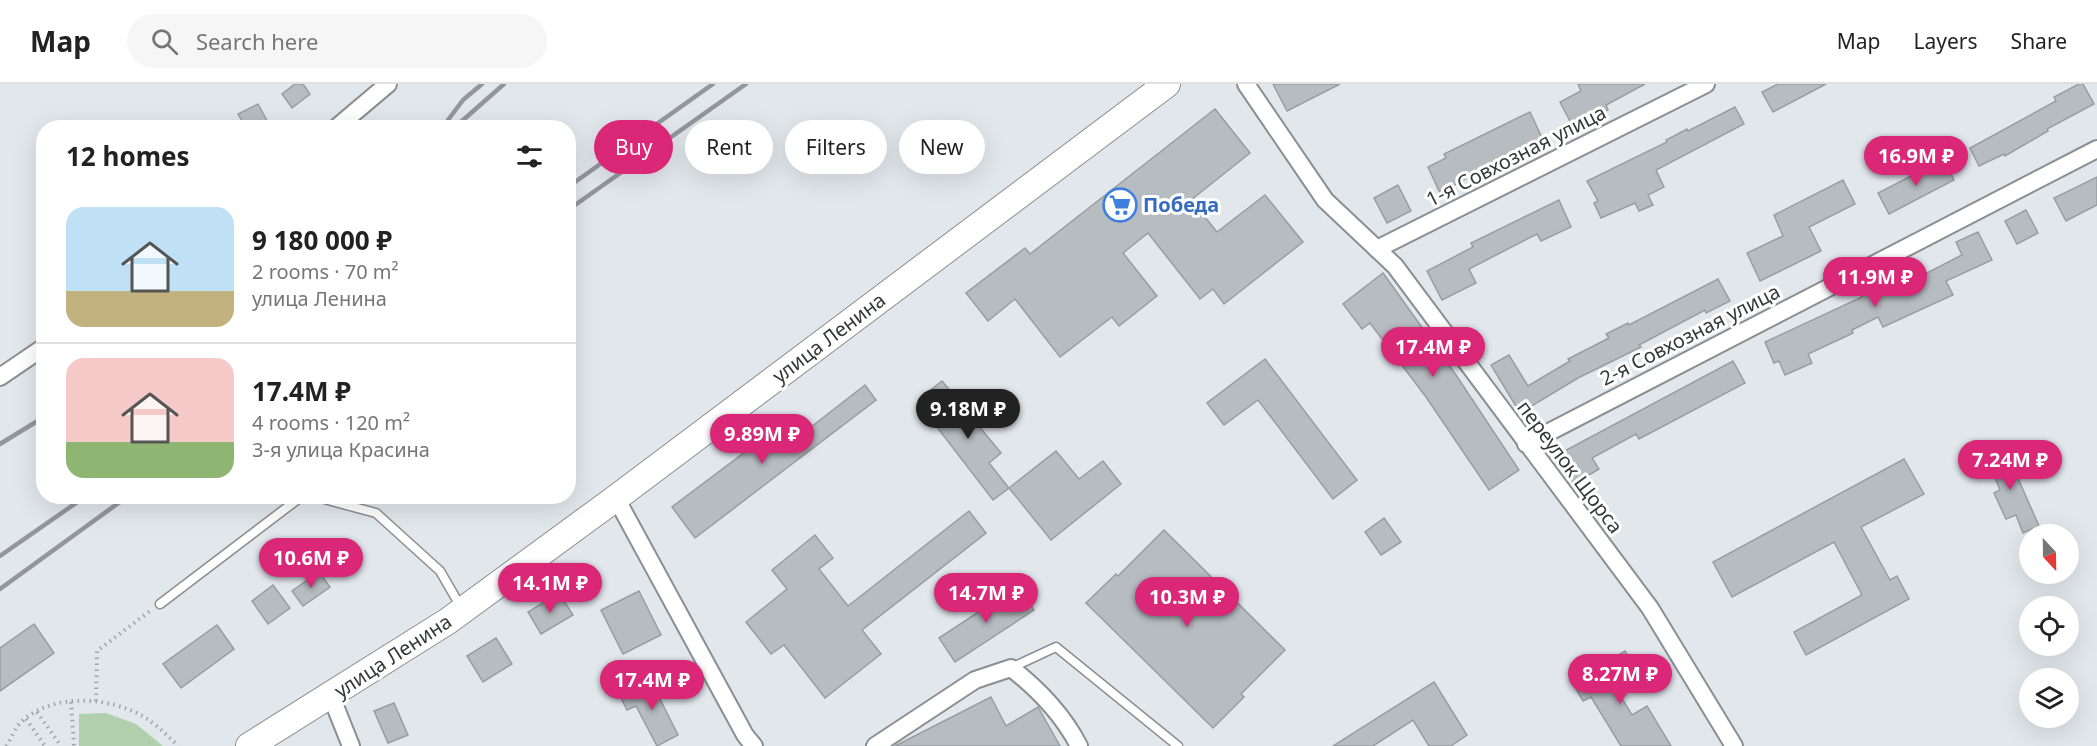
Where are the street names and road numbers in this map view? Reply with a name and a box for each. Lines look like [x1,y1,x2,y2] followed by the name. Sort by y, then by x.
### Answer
[1421,98,1610,213] street label: 1-я Совхозная улица
[1595,277,1784,392] street label: 2-я Совхозная улица
[767,286,891,389] street label: улица Ленина
[1512,395,1629,539] street label: переулок Щорса
[329,607,457,704] street label: улица Ленина

